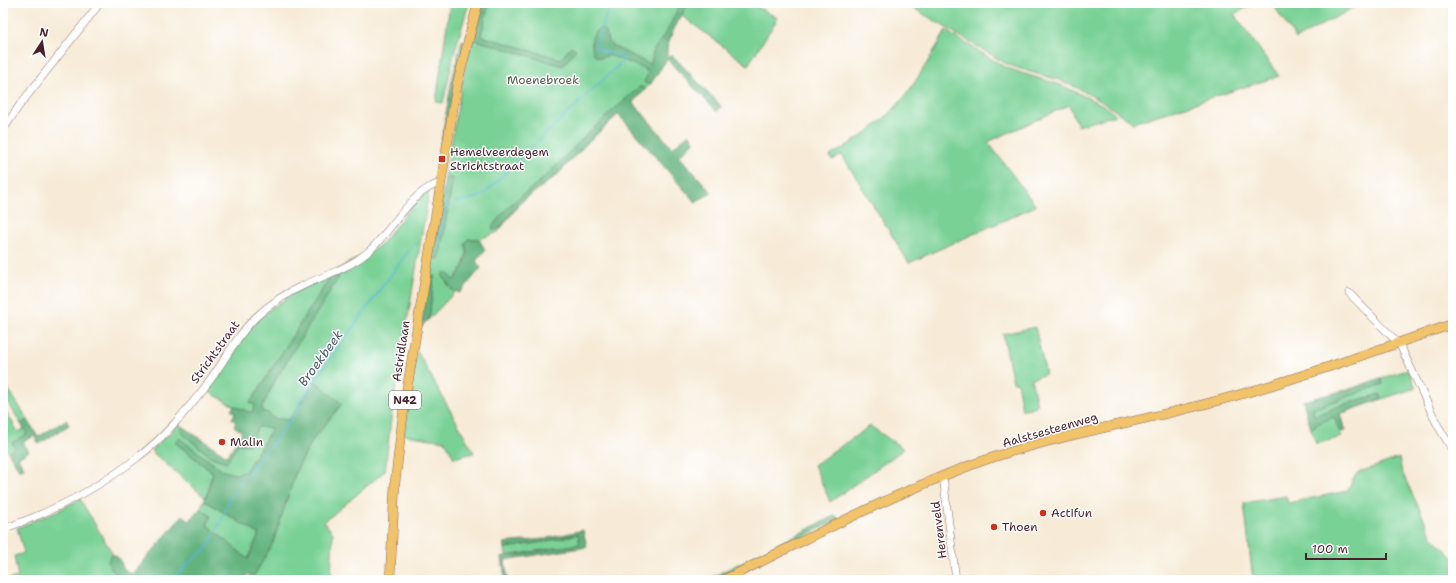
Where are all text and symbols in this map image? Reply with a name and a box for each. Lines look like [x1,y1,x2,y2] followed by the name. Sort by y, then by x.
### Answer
[22,22,62,62] north arrow
[38,24,50,41] text: N
[507,72,579,88] park label: Moenebroek
[450,144,549,174] place label: Hemelveerdegem Strichtstraat
[437,154,447,164] marker: Hemelveerdegem Strichtstraat
[187,317,243,387] street label: Strichtstraat
[388,319,414,383] street label: Astridlaan
[294,326,347,390] water label: Broekbeek
[389,391,421,409] road number: N42
[1000,409,1100,451] street label: Aalstsesteenweg
[230,434,263,450] place label: Malin
[217,437,227,447] marker: Malin
[927,500,950,560] street label: Herenveld
[1051,505,1092,521] place label: Actifun
[1038,508,1048,518] marker: Actifun
[1002,519,1038,535] place label: Thoen
[989,522,999,532] marker: Thoen
[1306,535,1386,561] scale bar
[1312,541,1348,557] text: 100 m

